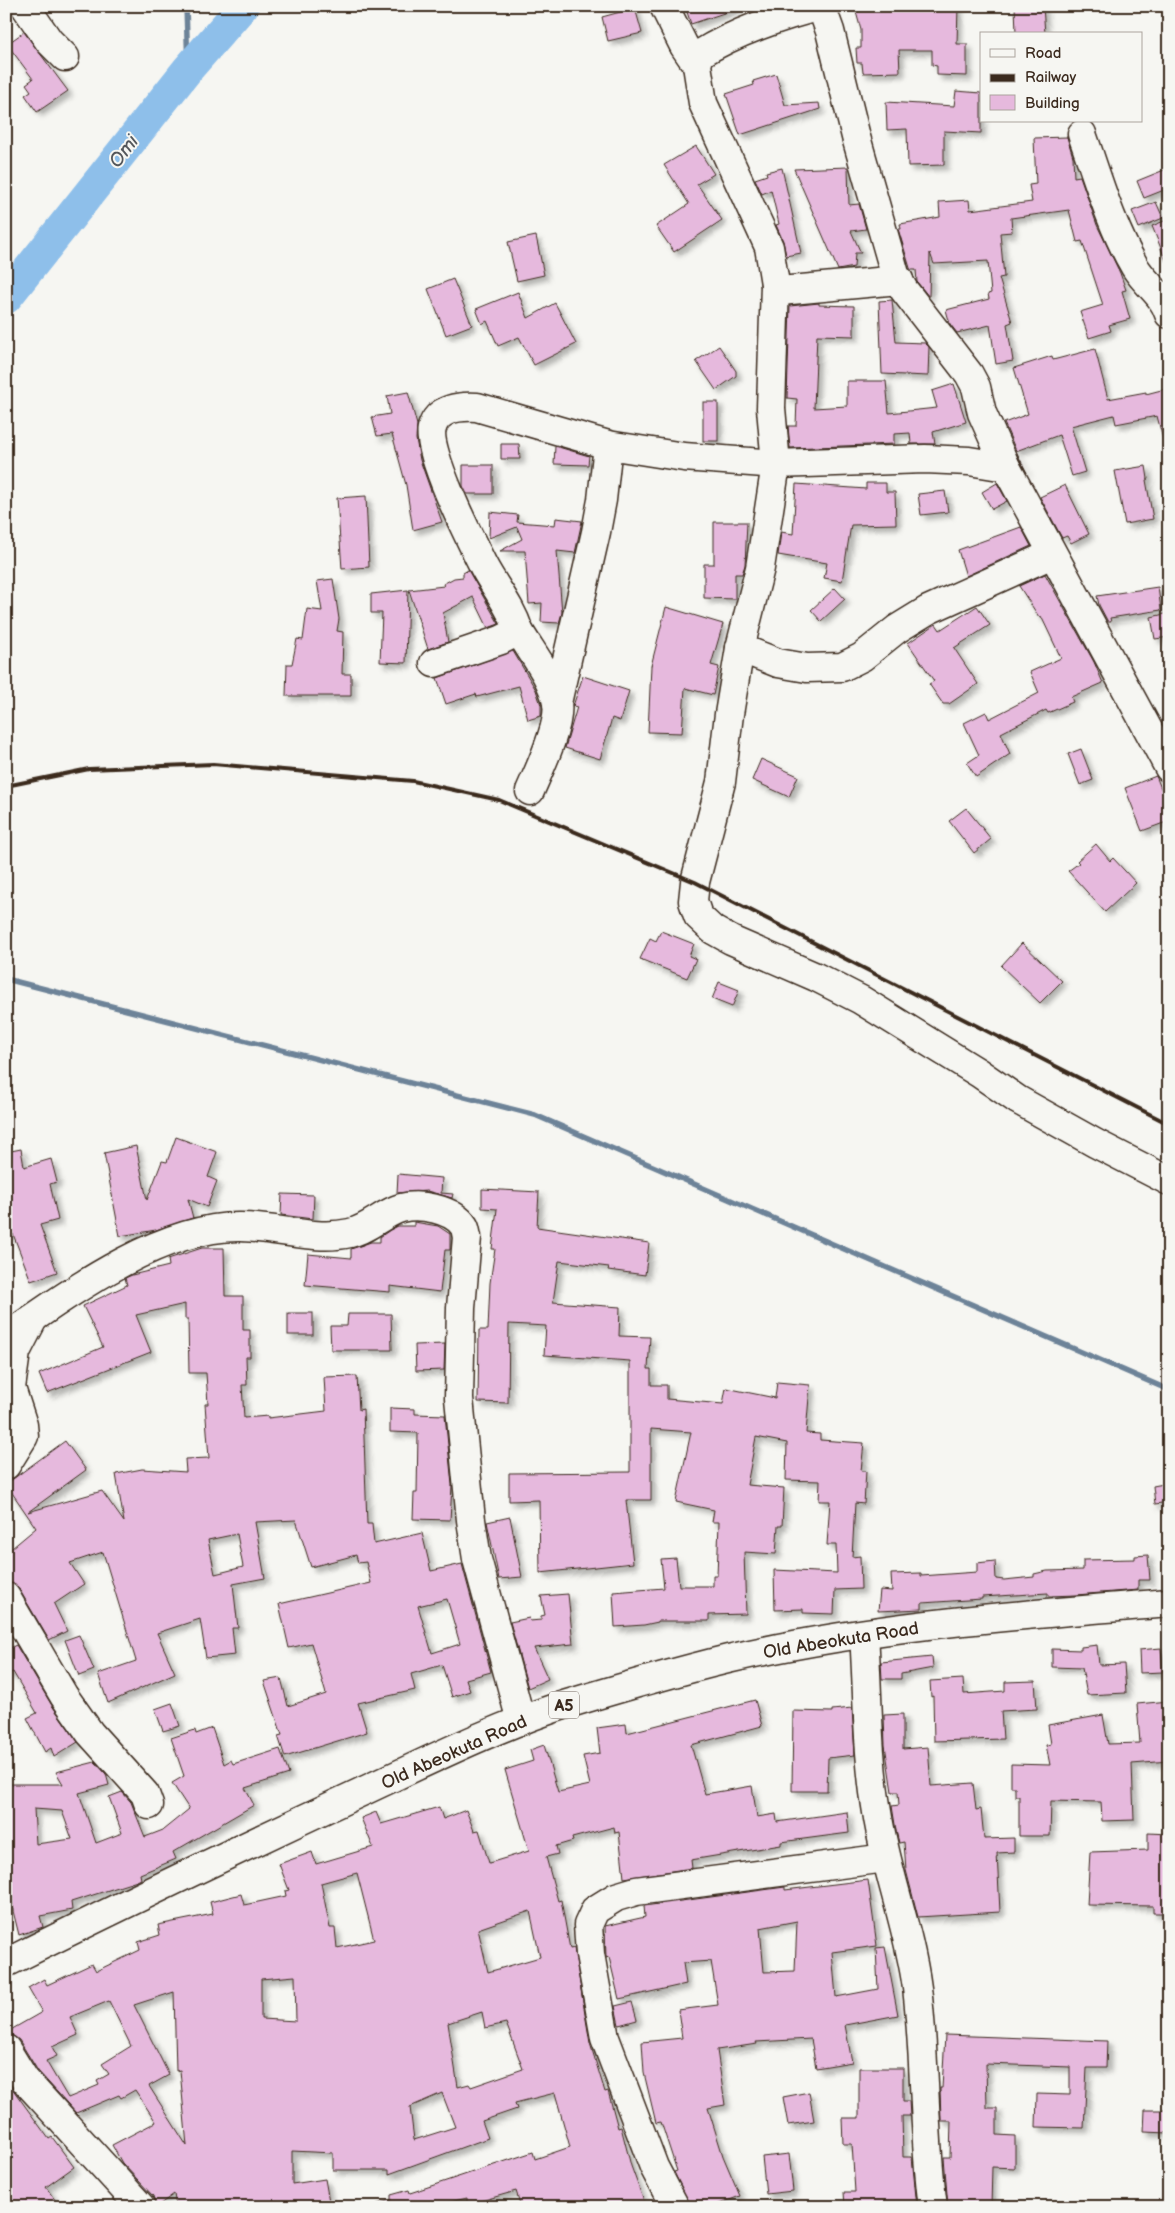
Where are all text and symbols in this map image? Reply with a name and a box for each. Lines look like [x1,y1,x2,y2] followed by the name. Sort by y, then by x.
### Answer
[980,32,1142,122] legend
[1025,44,1061,63] text: Road
[1025,68,1076,87] text: Railway
[1025,94,1080,113] text: Building
[104,131,144,173] water label: Omi
[762,1618,920,1663] street label: Old Abeokuta Road
[549,1692,579,1718] road number: A5
[378,1711,530,1794] street label: Old Abeokuta Road

